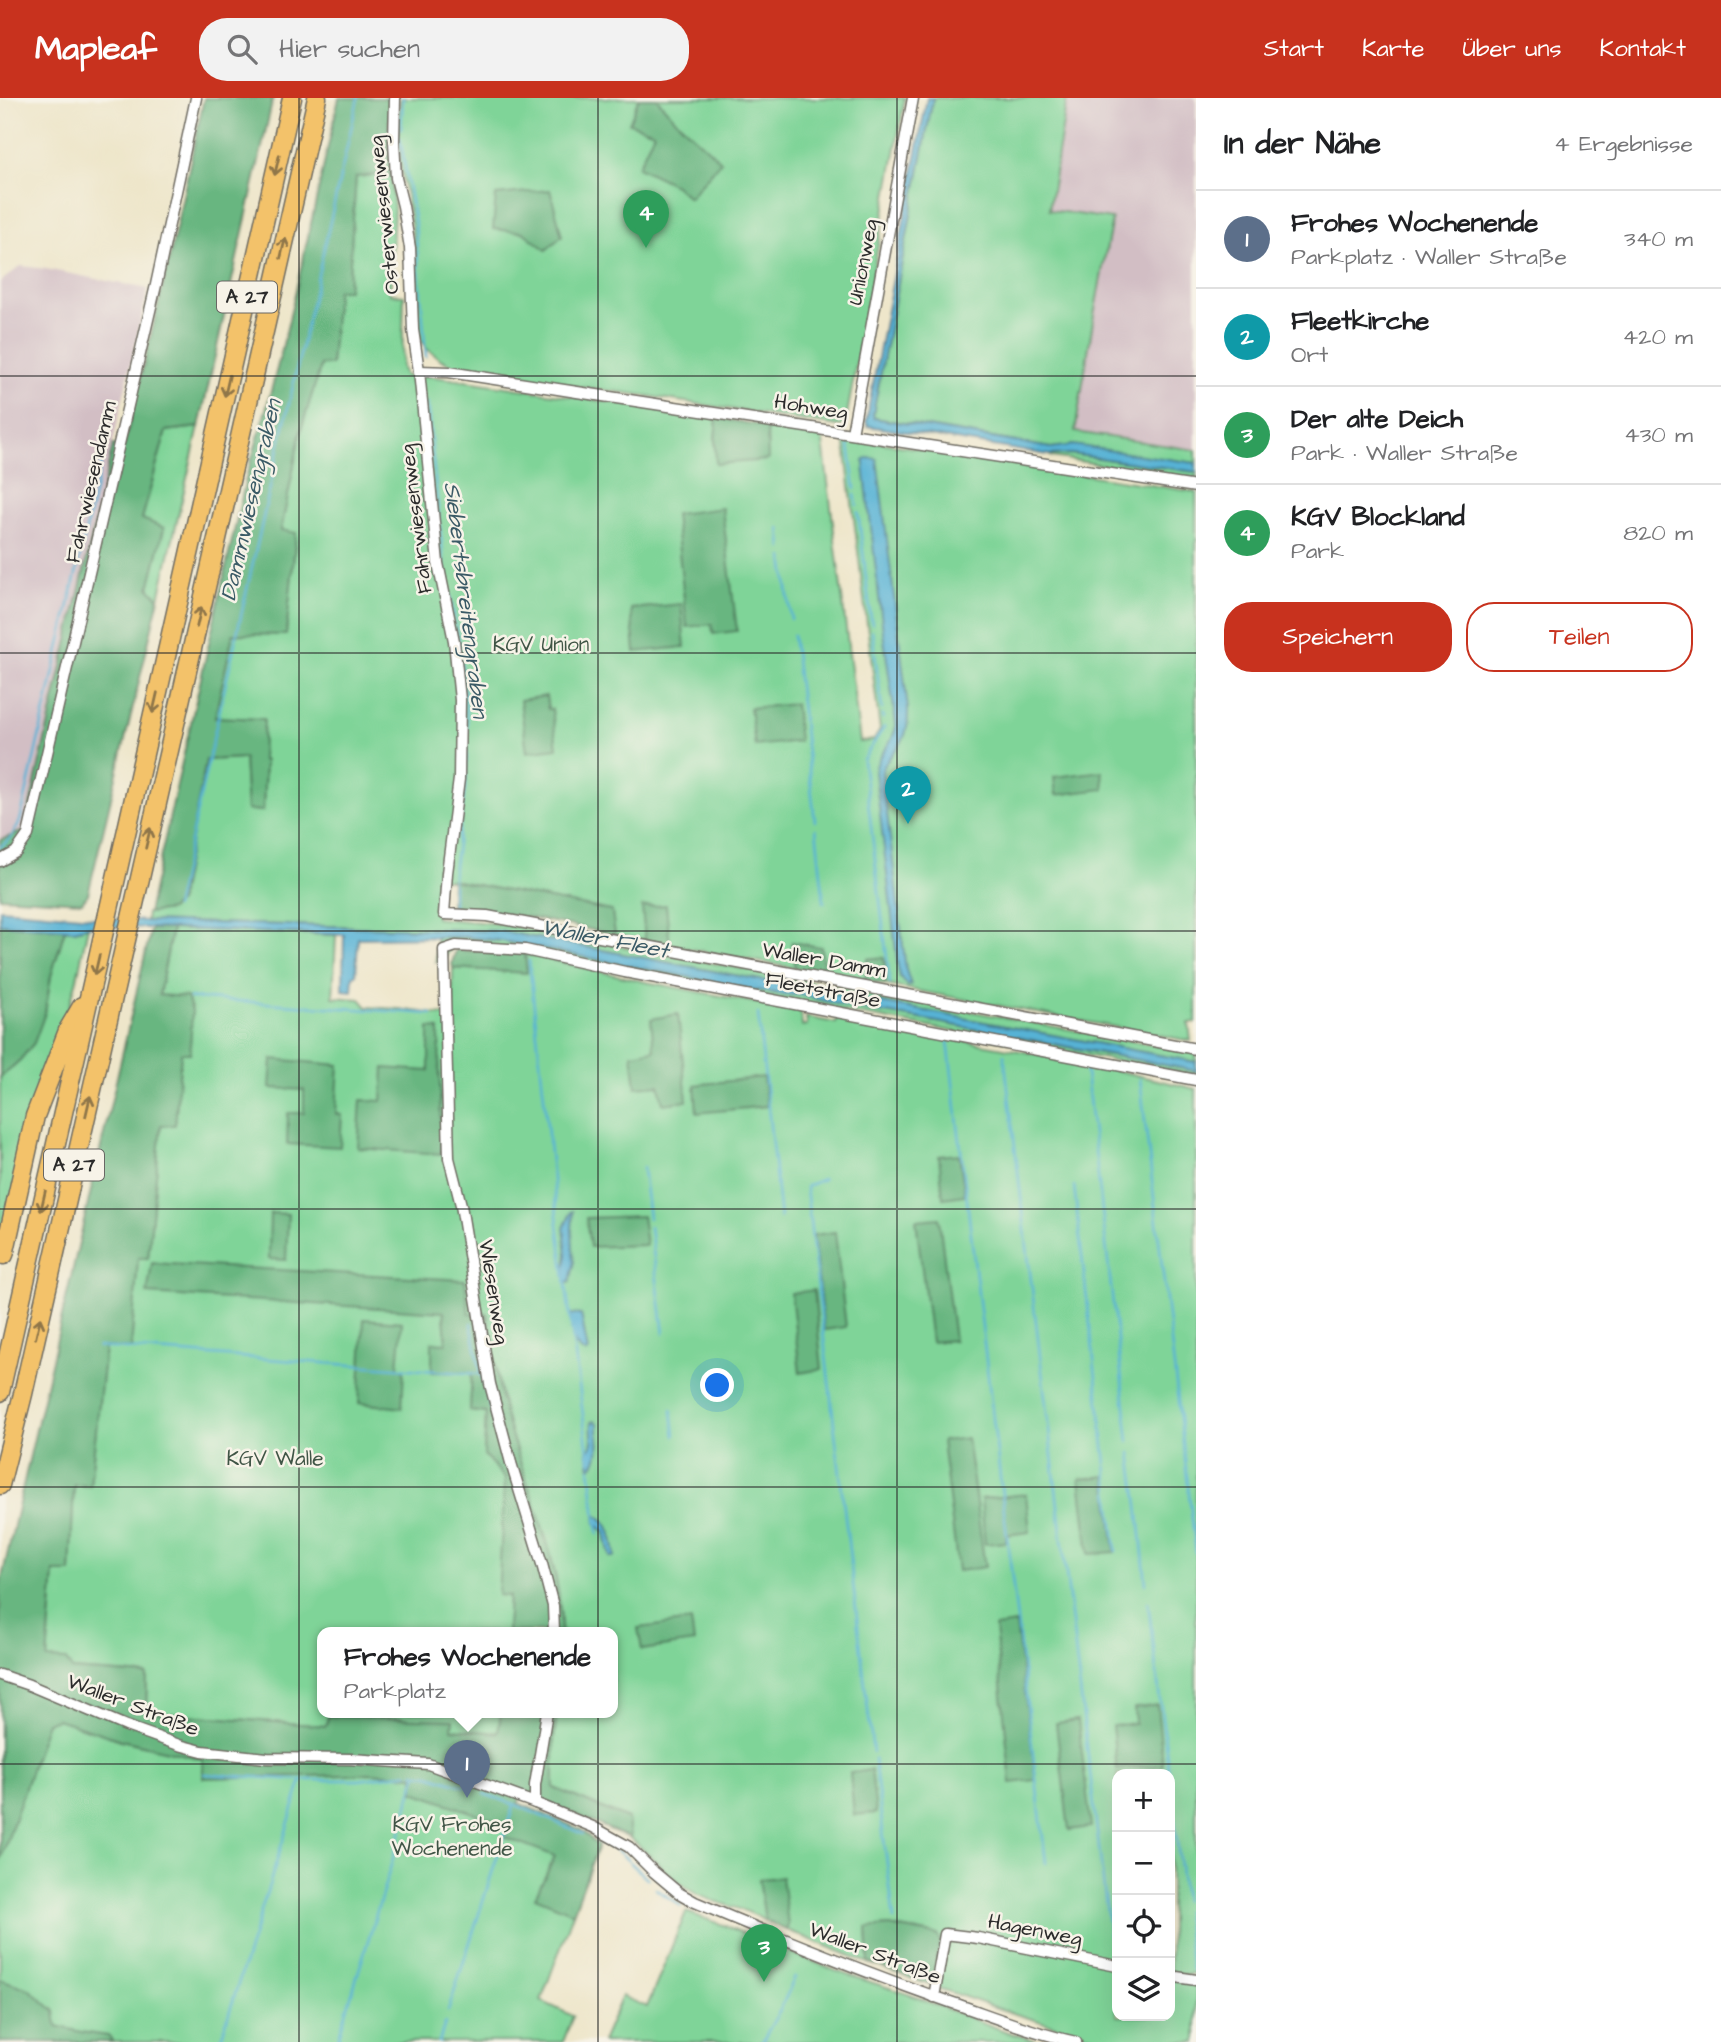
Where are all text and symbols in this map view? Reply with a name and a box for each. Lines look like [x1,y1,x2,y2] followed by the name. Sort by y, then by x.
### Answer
[199,18,689,81] search box
[35,26,157,72] text: Mapleaf
[223,30,261,68] icon: search
[279,31,420,67] text: Hier suchen
[1264,32,1324,66] text: Start
[1362,32,1425,66] text: Karte
[1463,32,1562,66] text: Über uns
[1600,32,1686,66] text: Kontakt
[1224,123,1381,165] text: In der Nähe
[1554,128,1693,160] text: 4 Ergebnisse
[361,134,409,296] street label: Osterwiesenweg
[270,153,283,176] one-way arrow
[623,190,669,248] pin: 4
[1291,205,1538,241] text: Frohes Wochenende
[840,216,888,308] street label: Unionweg
[1246,223,1248,255] text: 1
[1624,223,1693,255] text: 340 m
[277,237,290,260] one-way arrow
[1291,241,1567,273] text: Parkplatz · Waller Straße
[217,281,277,312] road number: A 27
[1291,303,1429,339] text: Fleetkirche
[1240,321,1254,353] text: 2
[1623,321,1693,353] text: 420 m
[1291,339,1328,371] text: Ort
[219,374,233,397] one-way arrow
[772,387,850,429] street label: Hohweg
[212,394,291,604] water label: Dammwiesengraben
[58,398,124,566] street label: Fahrwiesendamm
[1291,401,1463,437] text: Der alte Deich
[1241,419,1253,451] text: 3
[1624,419,1693,451] text: 430 m
[1291,437,1518,469] text: Park · Waller Straße
[392,442,442,595] street label: Fahrwiesenweg
[435,480,497,722] water label: Siebertsbreitengraben
[1291,499,1465,535] text: KGV Blockland
[1239,517,1255,549] text: 4
[1623,517,1693,549] text: 820 m
[1291,535,1344,567] text: Park
[1224,602,1452,672] button: Speichern
[1466,602,1693,672] button: Teilen
[192,606,206,629] one-way arrow
[493,630,589,659] park label: KGV Union
[147,691,161,714] one-way arrow
[885,766,931,824] pin: 2
[142,828,155,850] one-way arrow
[539,911,674,967] water label: Waller Fleet
[760,935,889,985] street label: Waller Damm
[90,953,103,976] one-way arrow
[763,965,883,1015] street label: Fleetstraße
[82,1095,95,1118] one-way arrow
[44,1149,104,1180] road number: A 27
[36,1189,50,1212] one-way arrow
[469,1237,517,1347] street label: Wiesenweg
[32,1317,45,1340] one-way arrow
[700,1368,734,1402] your location
[226,1444,324,1473] park label: KGV Walle
[317,1627,618,1718] popup
[344,1639,591,1675] text: Frohes Wochenende
[63,1667,203,1743] street label: Waller Straße
[344,1675,446,1707] text: Parkplatz
[444,1740,490,1798] pin: 1
[1112,1769,1175,2021] map controls
[1112,1769,1175,1832] button: +
[391,1810,513,1863] park label: KGV Frohes Wochenende
[1112,1832,1175,1895] button: −
[1112,1895,1175,1958] button: locate
[985,1907,1085,1955] street label: Hagenweg
[805,1915,945,1991] street label: Waller Straße
[741,1924,787,1982] pin: 3
[1112,1958,1175,2021] button: layers

